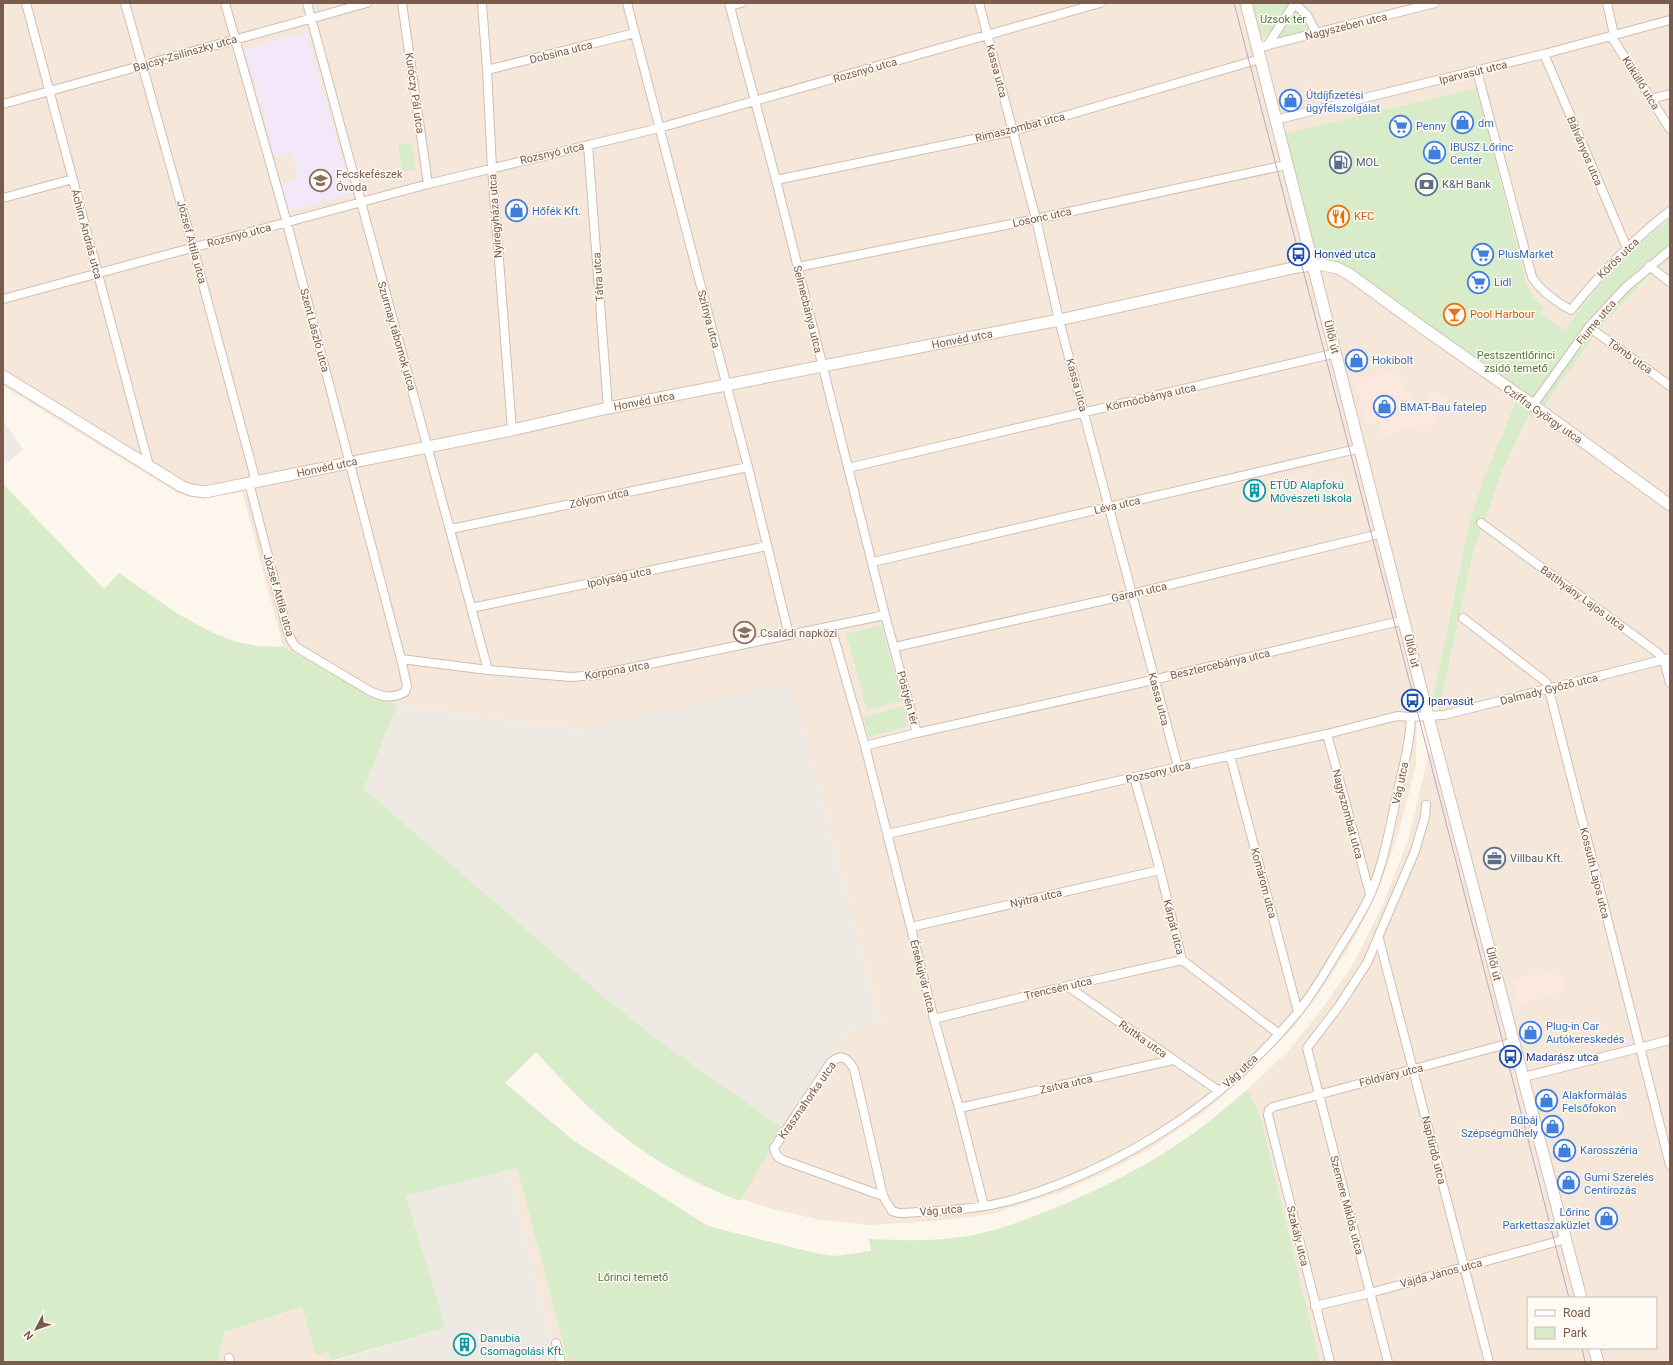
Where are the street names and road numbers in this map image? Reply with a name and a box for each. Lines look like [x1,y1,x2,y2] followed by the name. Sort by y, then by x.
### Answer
[1304,10,1389,43] street label: Nagyszeben utca
[132,32,239,75] street label: Bajcsy-Zsilinszky utca
[528,38,594,67] street label: Dobsina utca
[983,43,1010,99] street label: Kassa utca
[402,52,427,134] street label: Kuróczy Pál utca
[1619,54,1662,112] street label: Küküllő utca
[832,55,899,86] street label: Rozsnyó utca
[1438,58,1509,87] street label: Iparvasút utca
[974,110,1066,145] street label: Rimaszombat utca
[1564,115,1605,188] street label: Bálványos utca
[519,140,586,167] street label: Rozsnyó utca
[486,173,505,258] street label: Nyíregyháza utca
[68,188,105,281] street label: Áchim András utca
[174,199,209,285] street label: József Attila utca
[1011,205,1073,230] street label: Losonc utca
[206,221,273,250] street label: Rozsnyó utca
[1595,235,1642,281] street label: Körös utca
[590,252,607,302] street label: Tátra utca
[790,264,825,354] street label: Selmecbánya utca
[375,280,418,392] street label: Szurmay tábornok utca
[297,287,332,373] street label: Szent László utca
[695,289,723,350] street label: Szitnya utca
[1574,297,1619,347] street label: Fiume utca
[1321,319,1342,355] street label: Üllői út
[931,327,994,352] street label: Honvéd utca
[1605,336,1655,377] street label: Tömb utca
[1063,357,1090,413] street label: Kassa utca
[1105,381,1197,414] street label: Körmöcbánya utca
[1501,382,1585,446] street label: Cziffra György utca
[613,389,676,414] street label: Honvéd utca
[296,455,359,480] street label: Honvéd utca
[568,486,630,511] street label: Zólyom utca
[1093,494,1142,517] street label: Léva utca
[260,552,297,638] street label: József Attila utca
[1538,563,1628,634] street label: Batthyány Lajos utca
[586,564,652,591] street label: Ipolyság utca
[1110,580,1168,605] street label: Garam utca
[1401,633,1422,669] street label: Üllői út
[1169,647,1271,682] street label: Besztercebánya utca
[584,658,650,683] street label: Korpona utca
[894,670,921,727] street label: Pöstyén tér
[1145,671,1172,727] street label: Kassa utca
[1499,671,1599,708] street label: Dalmady Győző utca
[1125,759,1192,786] street label: Pozsony utca
[1390,761,1411,806] street label: Vág utca
[1329,768,1366,860] street label: Nagyszombat utca
[1577,826,1612,920] street label: Kossuth Lajos utca
[1248,847,1279,920] street label: Komárom utca
[1009,886,1063,911] street label: Nyitra utca
[1160,898,1187,956] street label: Kárpát utca
[907,938,938,1014] street label: Érsekújvár utca
[1483,946,1504,982] street label: Üllői út
[1023,974,1093,1003] street label: Trencsén utca
[1116,1018,1169,1061] street label: Ruttka utca
[1220,1052,1261,1091] street label: Vág utca
[776,1059,839,1141] street label: Krasznahorka utca
[1358,1061,1424,1090] street label: Földváry utca
[1038,1072,1094,1097] street label: Zsitva utca
[1419,1115,1448,1186] street label: Napfürdő utca
[1327,1154,1366,1256] street label: Szemere Miklós utca
[919,1202,963,1219] street label: Vág utca
[1284,1205,1311,1268] street label: Szakály utca
[1399,1256,1484,1291] street label: Vajda János utca

